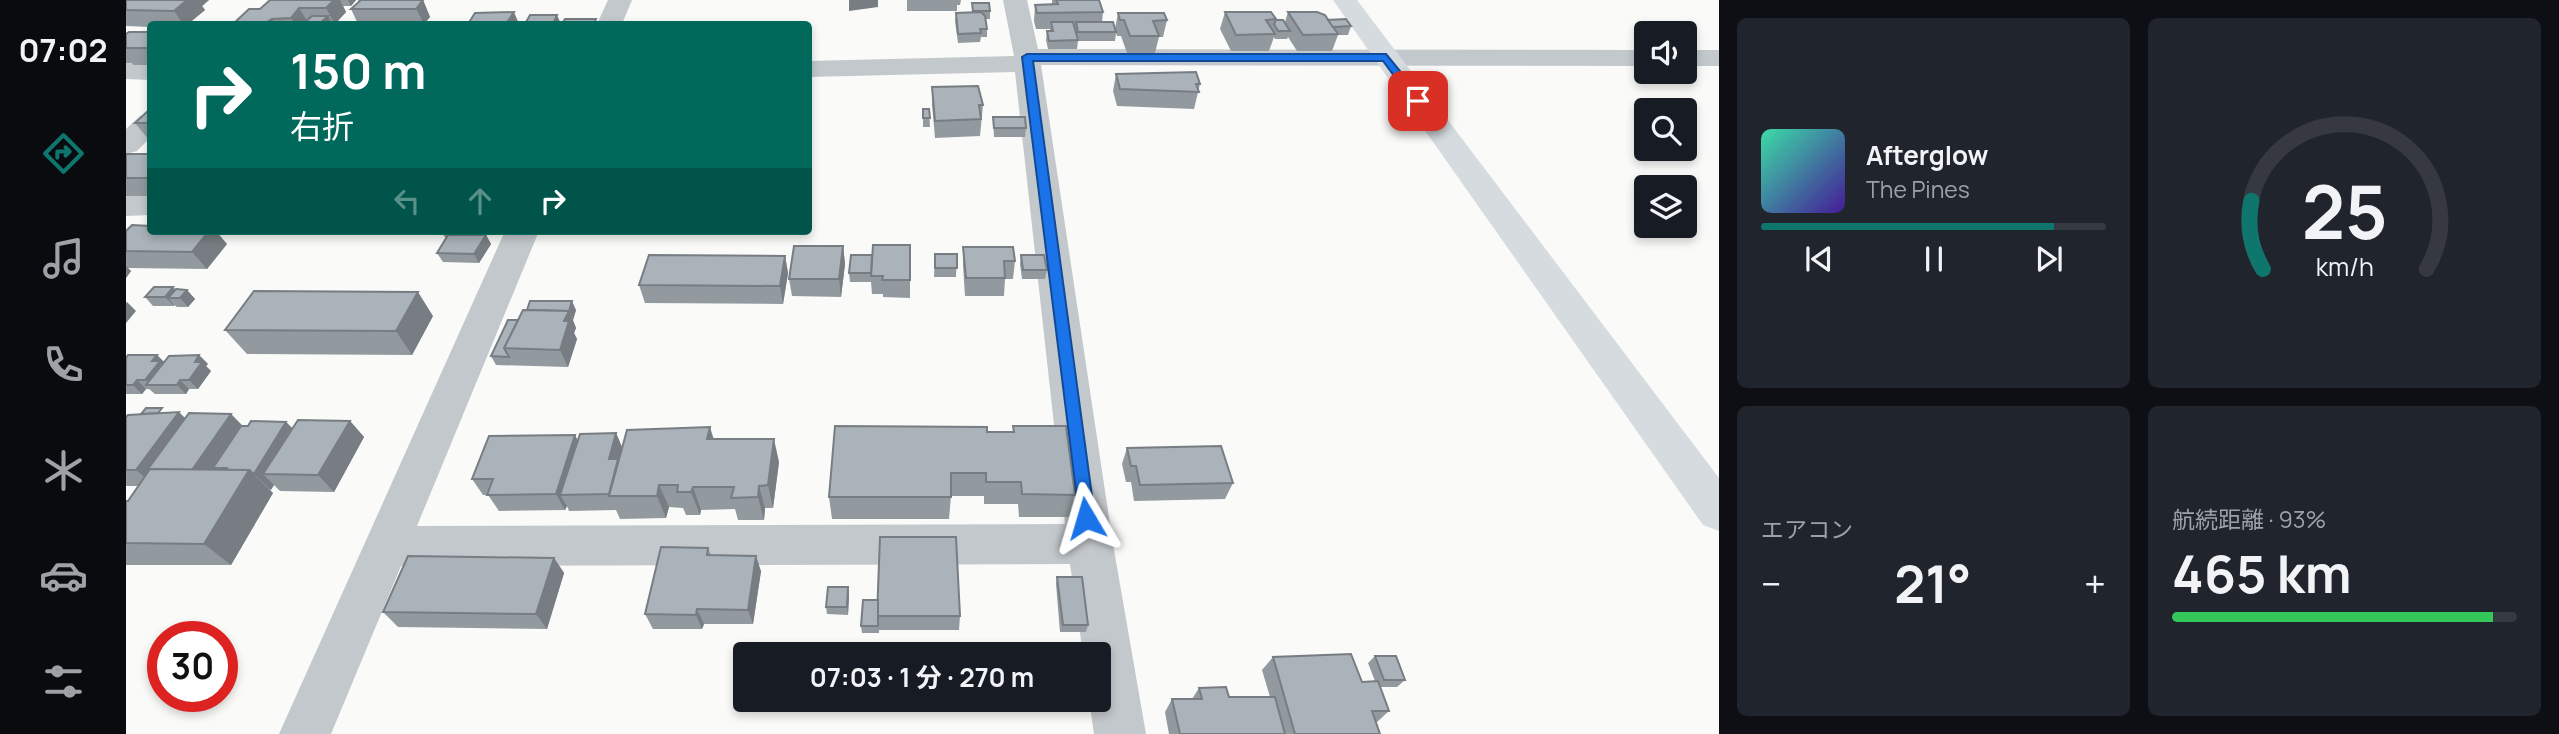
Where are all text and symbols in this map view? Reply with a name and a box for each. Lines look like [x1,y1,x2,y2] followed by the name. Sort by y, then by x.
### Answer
[1634,21,1697,238] map controls
[1634,21,1697,84] button: sound
[18,28,108,72] text: 07:02
[290,37,426,104] text: 150 m
[175,49,266,140] icon: right
[1388,71,1448,131] pin
[1399,82,1437,120] icon: arrive
[1634,98,1697,161] button: search
[290,104,354,148] text: 右折
[39,129,88,178] icon: directions
[1866,137,1988,173] text: Afterglow
[2301,162,2388,262] text: 25
[1866,173,1970,205] text: The Pines
[1634,175,1697,238] button: layers
[388,182,426,220] icon: left
[461,182,499,220] icon: ahead
[534,182,572,220] icon: right
[39,234,88,283] icon: music
[1800,240,1838,278] icon: previous
[1915,240,1953,278] icon: pause
[2030,240,2068,278] icon: next
[2315,249,2374,284] text: km/h
[39,340,88,389] icon: phone
[39,446,88,495] icon: climate
[1049,481,1123,555] position arrow
[2172,503,2326,535] text: 航続距離 · 93%
[1761,513,1853,545] text: エアコン
[2172,538,2352,609] text: 465 km
[1894,548,1971,619] text: 21°
[39,551,88,600] icon: car
[1761,557,1782,609] text: −
[2084,557,2106,609] text: +
[147,621,238,712] speed limit sign: 30
[39,657,88,706] icon: filters
[810,659,1034,695] text: 07:03 · 1 分 · 270 m

